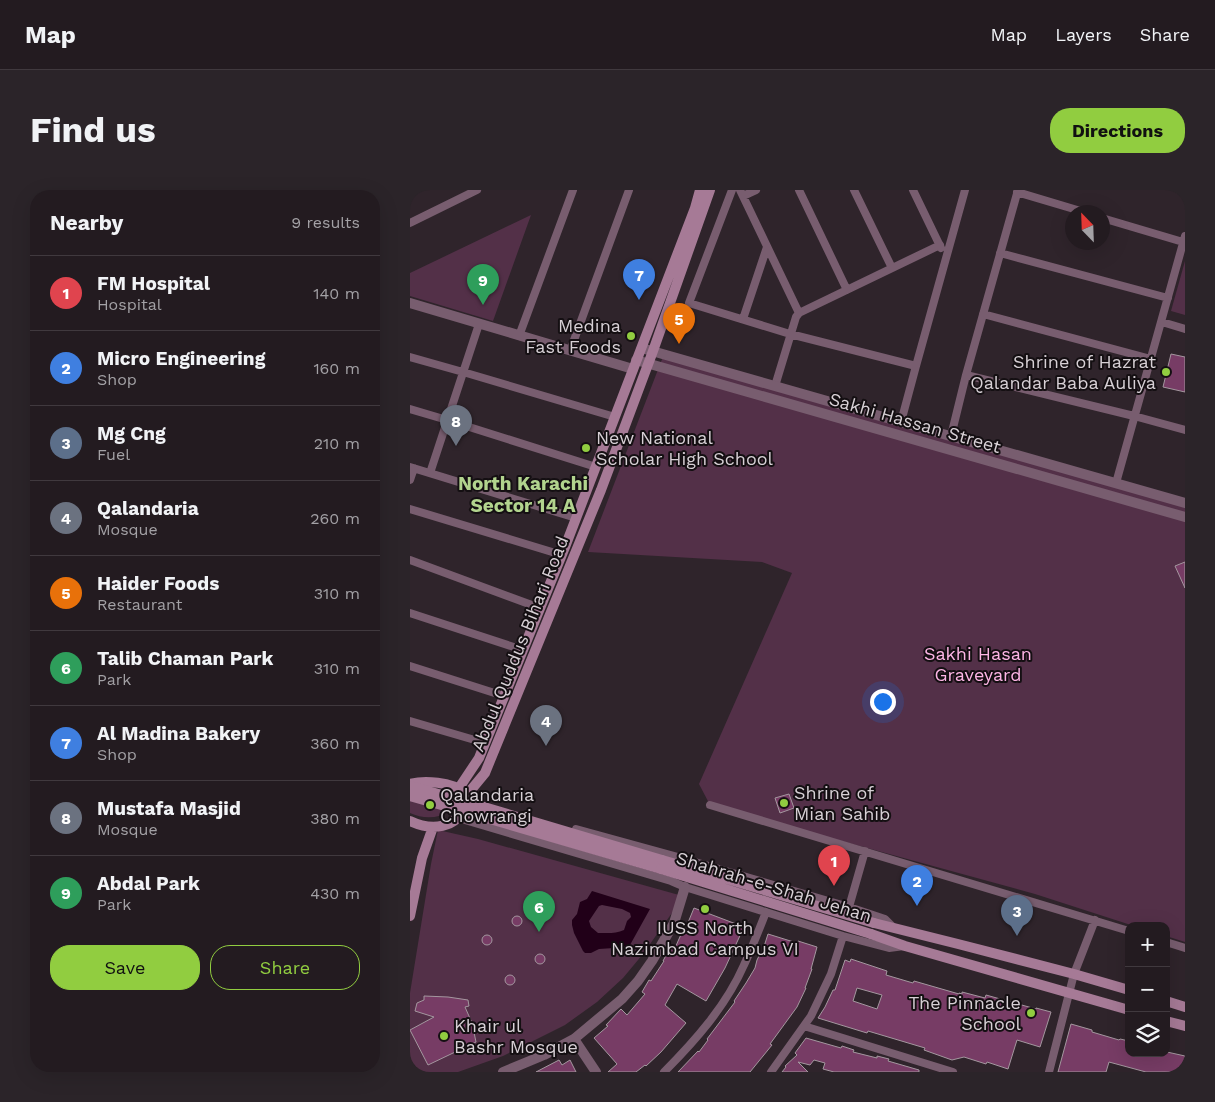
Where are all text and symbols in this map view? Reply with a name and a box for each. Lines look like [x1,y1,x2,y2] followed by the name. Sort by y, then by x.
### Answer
[25,21,76,49] text: Map
[990,24,1027,45] text: Map
[1055,24,1112,45] text: Layers
[1140,24,1190,45] text: Share
[1050,108,1185,153] button: Directions
[30,109,156,151] text: Find us
[1065,205,1110,250] north arrow
[50,210,123,235] text: Nearby
[291,213,360,232] text: 9 results
[623,259,655,300] pin: 7
[467,264,499,305] pin: 9
[97,272,210,295] text: FM Hospital
[63,284,69,303] text: 1
[313,284,360,303] text: 140 m
[97,295,162,314] text: Hospital
[663,303,695,344] pin: 5
[525,315,621,357] place label: Medina Fast Foods
[625,330,637,342] marker: Medina Fast Foods
[97,347,265,370] text: Micro Engineering
[970,351,1156,393] place label: Shrine of Hazrat Qalandar Baba Auliya
[61,359,71,378] text: 2
[313,359,360,378] text: 160 m
[1160,366,1172,378] marker: Shrine of Hazrat Qalandar Baba Auliya
[97,370,137,389] text: Shop
[827,388,1004,457] street label: Sakhi Hassan Street
[440,405,472,446] pin: 8
[97,422,166,445] text: Mg Cng
[596,427,774,469] place label: New National Scholar High School
[61,434,71,453] text: 3
[314,434,360,453] text: 210 m
[580,442,592,454] marker: New National Scholar High School
[97,445,130,464] text: Fuel
[458,472,588,517] district label: North Karachi Sector 14 A
[97,497,199,520] text: Qalandaria
[61,509,71,528] text: 4
[310,509,360,528] text: 260 m
[97,520,158,539] text: Mosque
[467,533,572,755] street label: Abdul Quddus Bihari Road
[97,572,219,595] text: Haider Foods
[61,584,71,603] text: 5
[314,584,360,603] text: 310 m
[97,595,183,614] text: Restaurant
[924,643,1032,685] park label: Sakhi Hasan Graveyard
[97,647,273,670] text: Talib Chaman Park
[61,659,71,678] text: 6
[314,659,360,678] text: 310 m
[97,670,131,689] text: Park
[870,689,896,715] your location
[530,705,562,746] pin: 4
[97,722,260,745] text: Al Madina Bakery
[61,734,71,753] text: 7
[310,734,360,753] text: 360 m
[97,745,137,764] text: Shop
[794,782,890,824] place label: Shrine of Mian Sahib
[440,784,534,826] place label: Qalandaria Chowrangi
[97,797,241,820] text: Mustafa Masjid
[778,797,790,809] marker: Shrine of Mian Sahib
[424,799,436,811] marker: Qalandaria Chowrangi
[61,809,71,828] text: 8
[310,809,360,828] text: 380 m
[97,820,158,839] text: Mosque
[818,845,850,886] pin: 1
[674,847,874,926] street label: Shahrah-e-Shah Jehan
[901,865,933,906] pin: 2
[97,872,200,895] text: Abdal Park
[61,884,71,903] text: 9
[310,884,360,903] text: 430 m
[523,891,555,932] pin: 6
[97,895,131,914] text: Park
[1001,895,1033,936] pin: 3
[699,903,711,915] marker: IUSS North Nazimbad Campus VI
[611,917,799,959] place label: IUSS North Nazimbad Campus VI
[1125,922,1170,1057] map controls
[1125,922,1170,967] button: +
[50,945,200,990] button: Save
[210,945,360,990] button: Share
[1125,967,1170,1012] button: −
[909,992,1021,1034] place label: The Pinnacle School
[1025,1007,1037,1019] marker: The Pinnacle School
[1125,1012,1170,1057] button: layers
[454,1015,578,1057] place label: Khair ul Bashr Mosque
[438,1030,450,1042] marker: Khair ul Bashr Mosque

